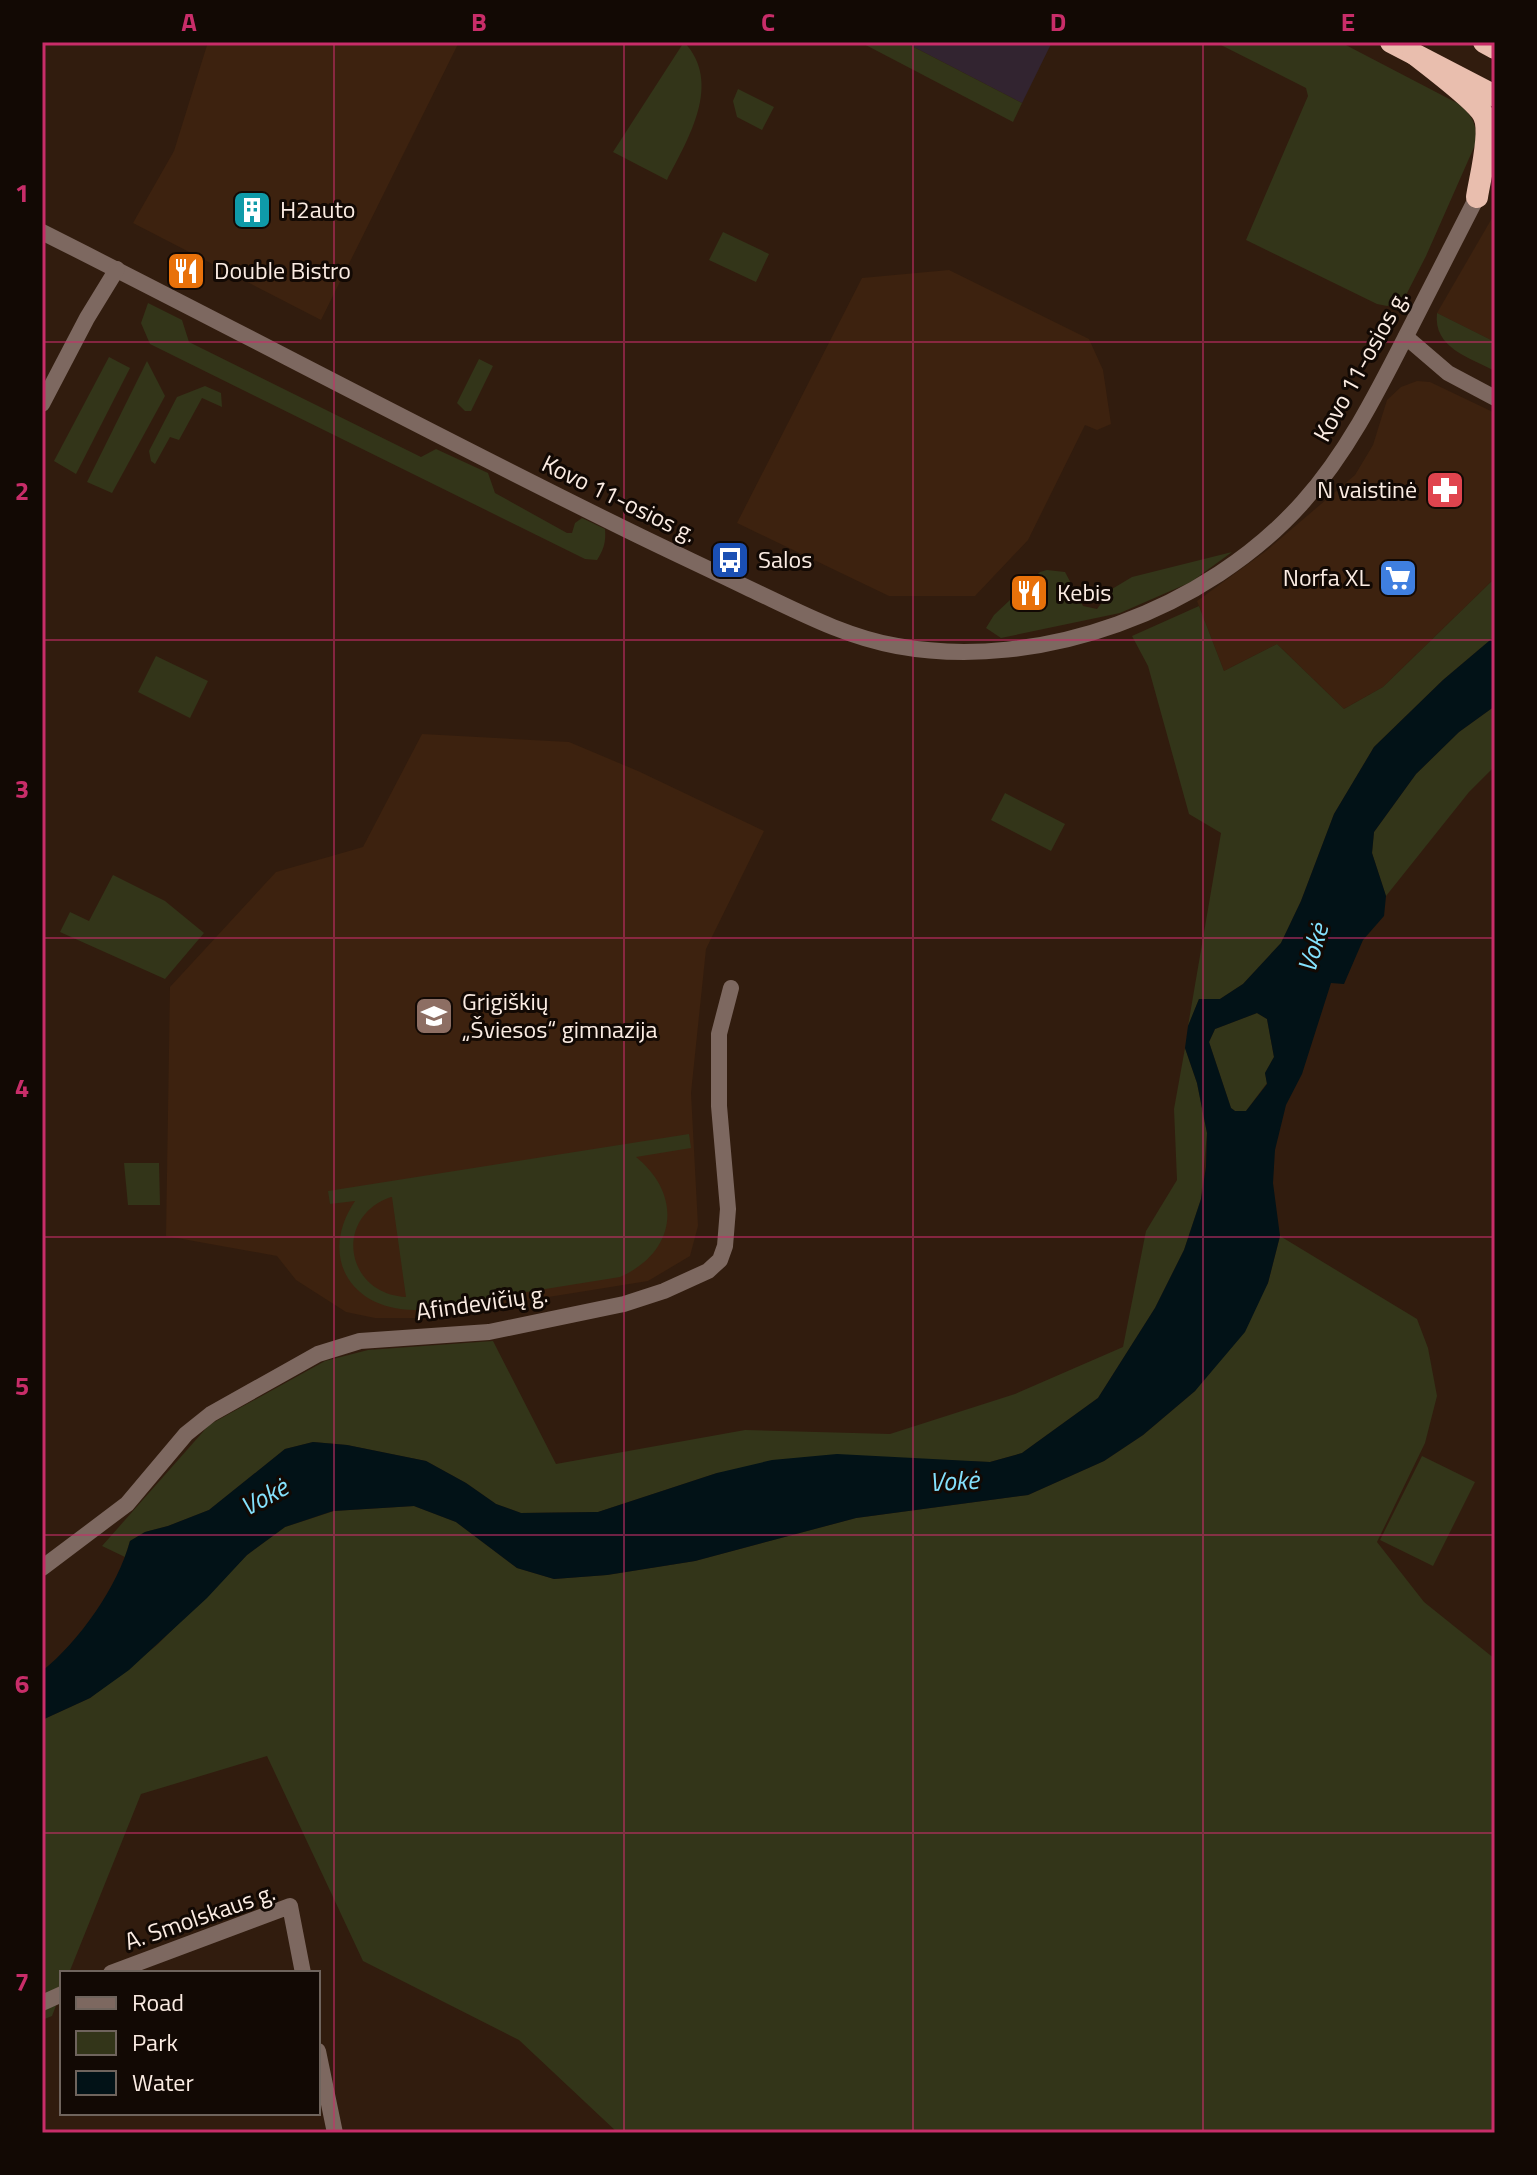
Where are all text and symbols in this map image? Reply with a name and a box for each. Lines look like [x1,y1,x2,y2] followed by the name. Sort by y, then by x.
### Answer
[181,2,197,41] text: A
[471,2,487,41] text: B
[761,2,775,41] text: C
[1050,2,1066,41] text: D
[1341,2,1355,41] text: E
[15,173,29,212] text: 1
[231,189,273,231] building icon: H2auto
[280,191,356,227] place label: H2auto
[165,250,207,292] restaurant icon: Double Bistro
[214,252,351,288] place label: Double Bistro
[1304,283,1417,448] street label: Kovo 11-osios g.
[536,445,703,551] street label: Kovo 11-osios g.
[1424,469,1466,511] pharmacy icon: N vaistinė
[15,471,29,510] text: 2
[1317,471,1417,507] place label: N vaistinė
[709,539,751,581] bus stop icon: Salos
[758,541,812,577] place label: Salos
[1377,557,1419,599] supermarket icon: Norfa XL
[1283,559,1371,595] place label: Norfa XL
[1008,572,1050,614] restaurant icon: Kebis
[1057,574,1111,610] place label: Kebis
[15,769,29,808] text: 3
[1287,917,1339,977] water label: Vokė
[462,983,658,1047] place label: Grigiškių „Šviesos“ gimnazija
[413,995,455,1037] school or university icon: Grigiškių „Šviesos“ gimnazija
[15,1068,29,1107] text: 4
[414,1275,550,1329] street label: Afindevičių g.
[15,1366,29,1405] text: 5
[928,1460,982,1501] water label: Vokė
[233,1467,297,1526] water label: Vokė
[15,1664,29,1703] text: 6
[119,1873,280,1959] street label: A. Smolskaus g.
[15,1962,29,2001] text: 7
[60,1971,320,2115] legend
[132,1984,184,2020] text: Road
[132,2024,178,2060] text: Park
[132,2064,194,2100] text: Water

